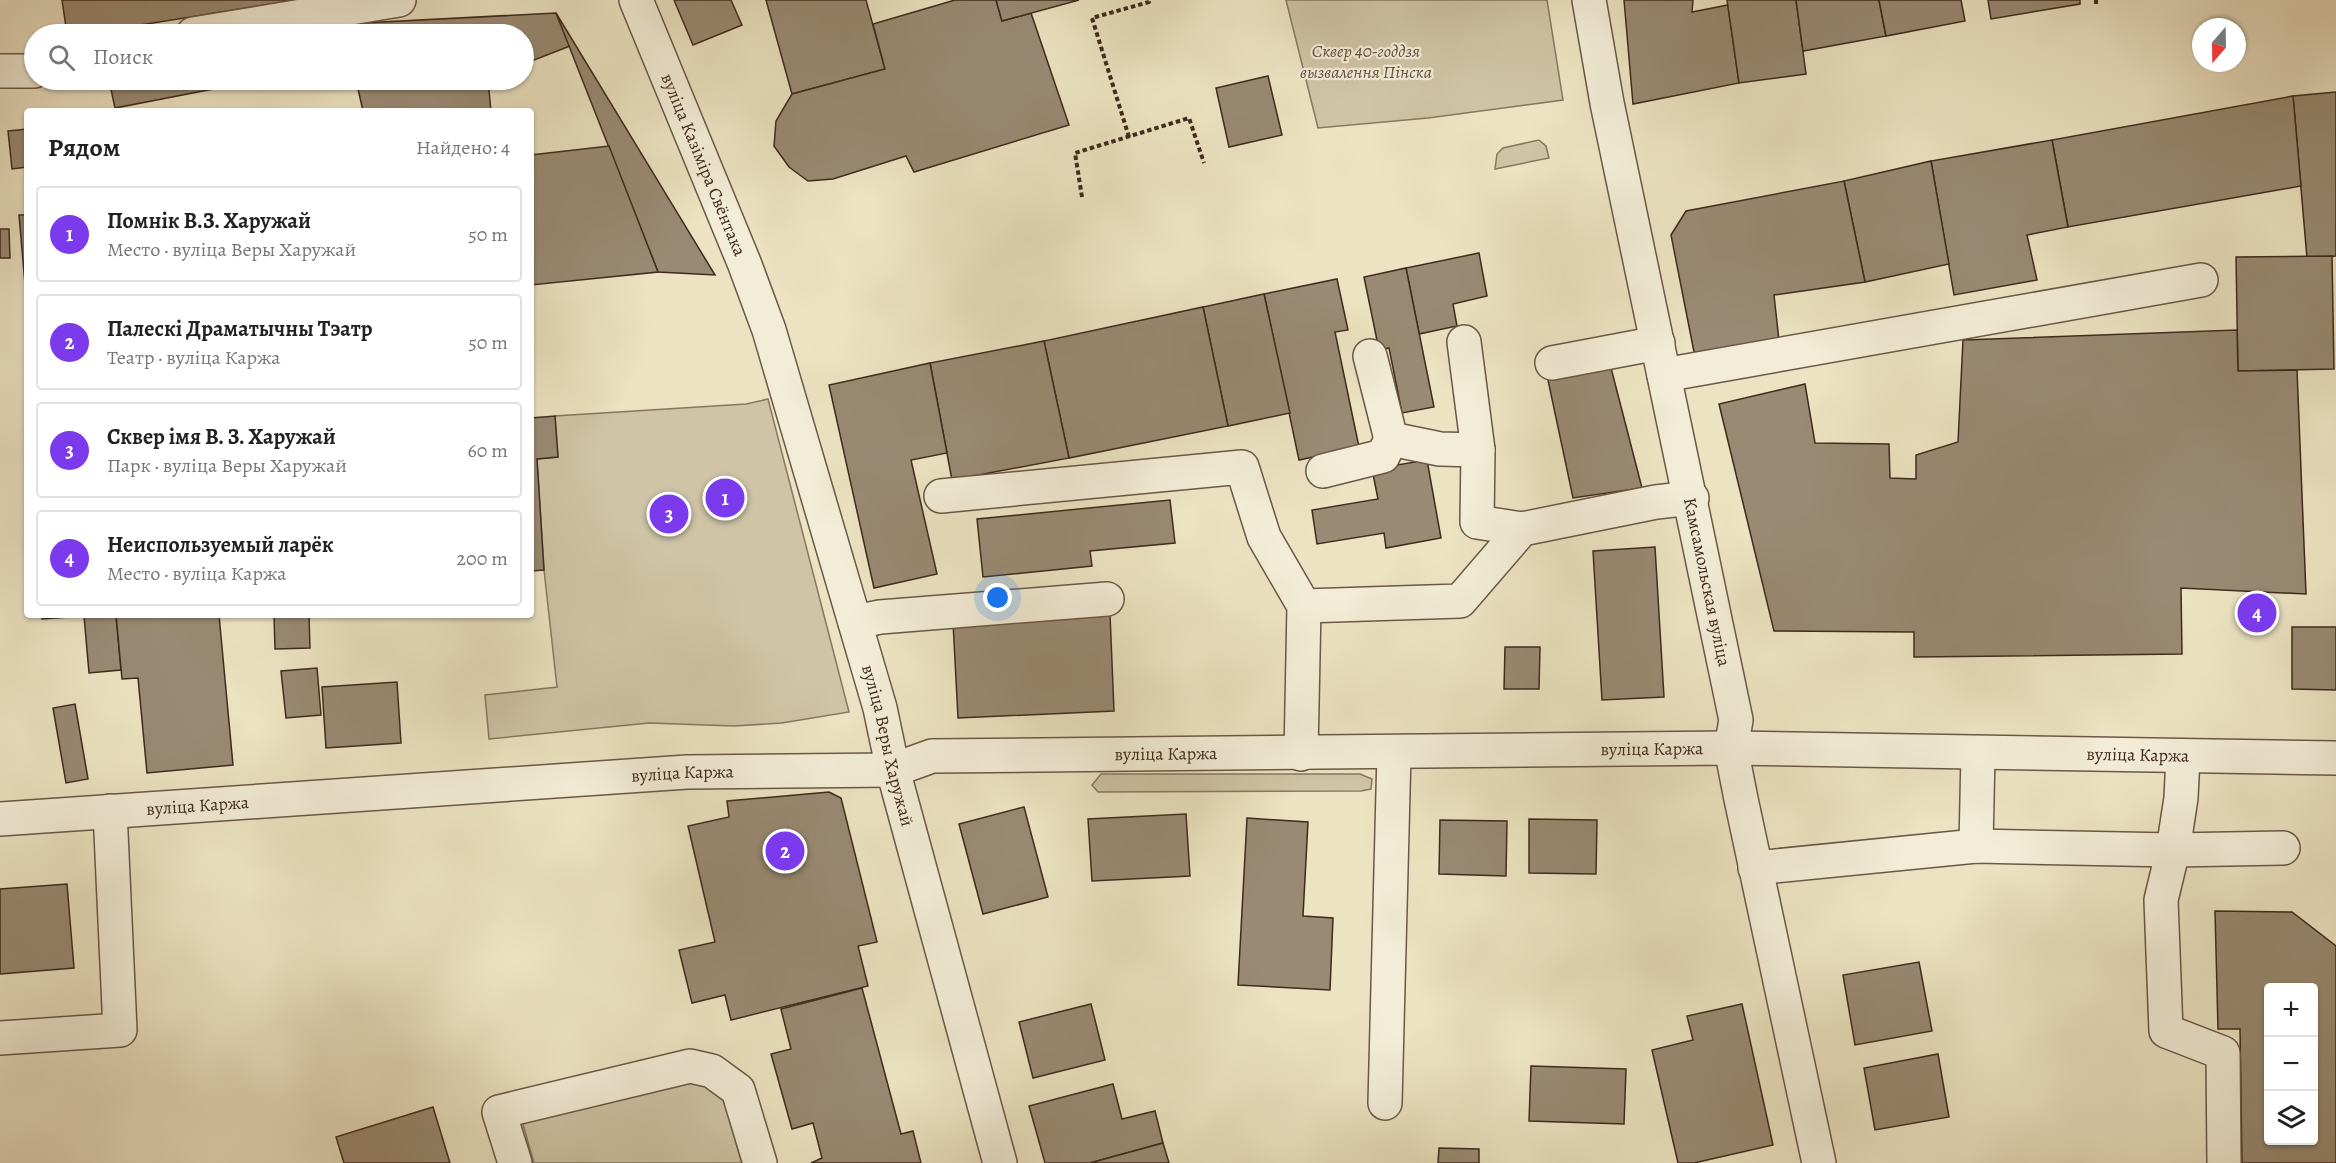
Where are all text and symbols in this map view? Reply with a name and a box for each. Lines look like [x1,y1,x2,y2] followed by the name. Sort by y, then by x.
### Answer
[2192,18,2246,72] north arrow
[24,24,534,90] search box
[1300,39,1432,84] park label: Сквер 40-годдзя вызвалення Пінска
[45,41,78,74] icon: search
[93,42,153,72] text: Поиск
[655,70,752,260] street label: вуліца Казіміра Свёнтака
[48,130,120,165] text: Рядом
[416,134,510,161] text: Найдено: 4
[107,206,311,236] text: Помнік В.З. Харужай
[66,221,73,248] text: 1
[468,221,508,248] text: 50 m
[107,236,356,263] text: Место · вуліца Веры Харужай
[107,314,373,344] text: Палескі Драматычны Тэатр
[65,329,74,356] text: 2
[468,329,508,356] text: 50 m
[107,344,281,371] text: Театр · вуліца Каржа
[107,422,336,452] text: Сквер імя В. З. Харужай
[65,437,74,464] text: 3
[468,437,508,464] text: 60 m
[107,452,347,479] text: Парк · вуліца Веры Харужай
[706,476,744,520] pin: 1
[650,492,688,536] pin: 3
[1678,495,1737,669] street label: Камсамольская вуліца
[107,530,334,560] text: Неиспользуемый ларёк
[65,545,74,572] text: 4
[457,545,508,572] text: 200 m
[107,560,286,587] text: Место · вуліца Каржа
[983,583,1012,612] your location
[2238,590,2276,636] pin: 4
[856,662,920,829] street label: вуліца Веры Харужай
[1600,736,1704,761] street label: вуліца Каржа
[1114,741,1218,766] street label: вуліца Каржа
[2086,742,2190,768] street label: вуліца Каржа
[630,760,735,788] street label: вуліца Каржа
[145,790,250,821] street label: вуліца Каржа
[766,828,804,874] pin: 2
[2264,983,2318,1145] map controls
[2264,983,2318,1037] button: +
[2264,1037,2318,1091] button: −
[2264,1091,2318,1145] button: layers

